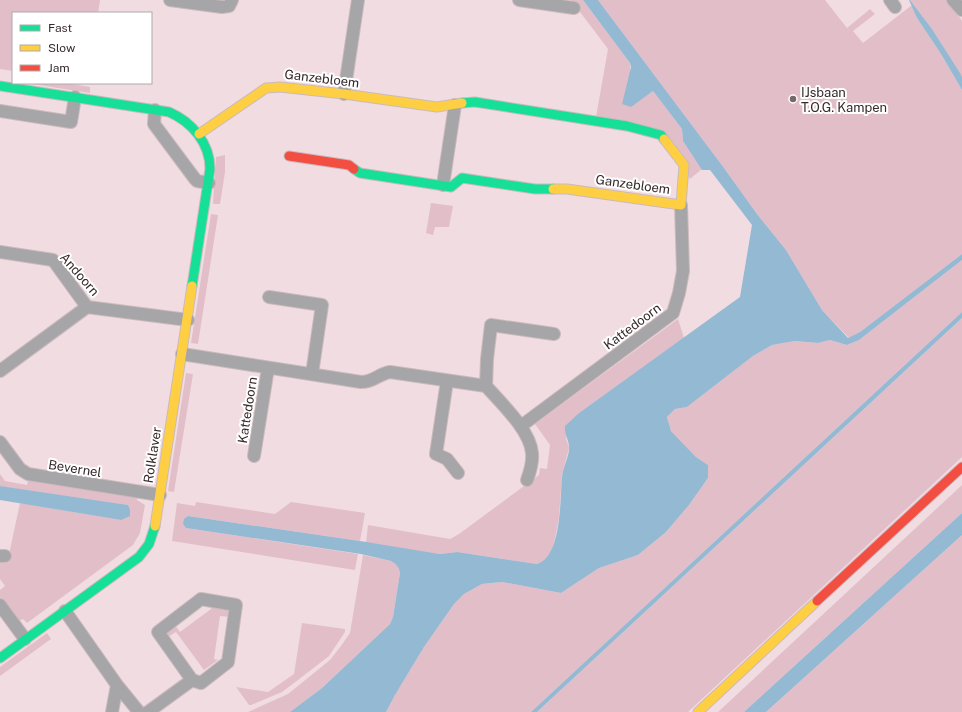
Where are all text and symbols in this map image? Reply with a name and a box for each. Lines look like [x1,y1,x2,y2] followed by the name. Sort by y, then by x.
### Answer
[12,12,152,84] legend
[48,21,73,35] text: Fast
[48,41,76,55] text: Slow
[48,61,70,75] text: Jam
[284,66,360,91] street label: Ganzebloem
[801,85,887,115] place label: IJsbaan T.O.G. Kampen
[788,94,798,104] marker: IJsbaan T.O.G. Kampen
[595,172,671,197] street label: Ganzebloem
[57,250,102,299] street label: Andoorn
[601,300,664,353] street label: Kattedoorn
[235,376,260,445] street label: Kattedoorn
[141,426,164,484] street label: Rolklaver
[47,457,103,480] street label: Bevernel

